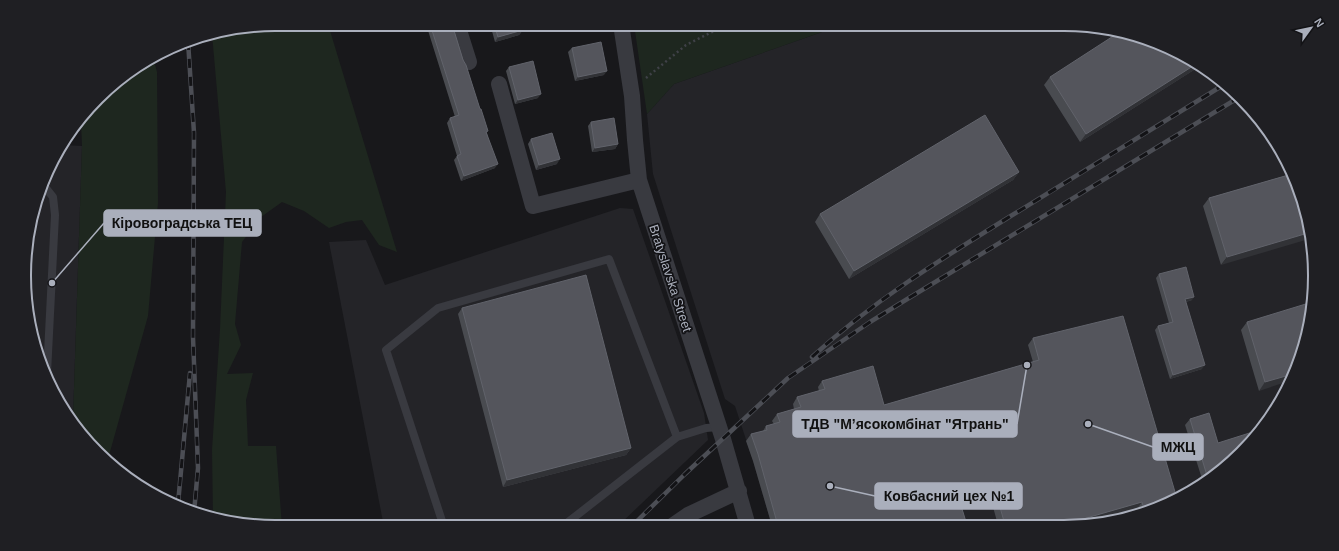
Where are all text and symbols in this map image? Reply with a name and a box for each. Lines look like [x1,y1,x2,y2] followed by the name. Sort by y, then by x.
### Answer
[1291,8,1331,48] north arrow
[1312,16,1327,29] text: N
[104,210,261,236] callout: Кіровоградська ТЕЦ
[112,215,253,231] text: Кіровоградська ТЕЦ
[646,223,695,334] street label: Bratyslavska Street
[793,411,1017,437] callout: ТДВ "М’ясокомбінат "Ятрань"
[801,416,1009,432] text: ТДВ "М’ясокомбінат "Ятрань"
[1153,434,1203,460] callout: МЖЦ
[1161,439,1196,455] text: МЖЦ
[875,483,1022,509] callout: Ковбасний цех №1
[884,488,1014,504] text: Ковбасний цех №1

